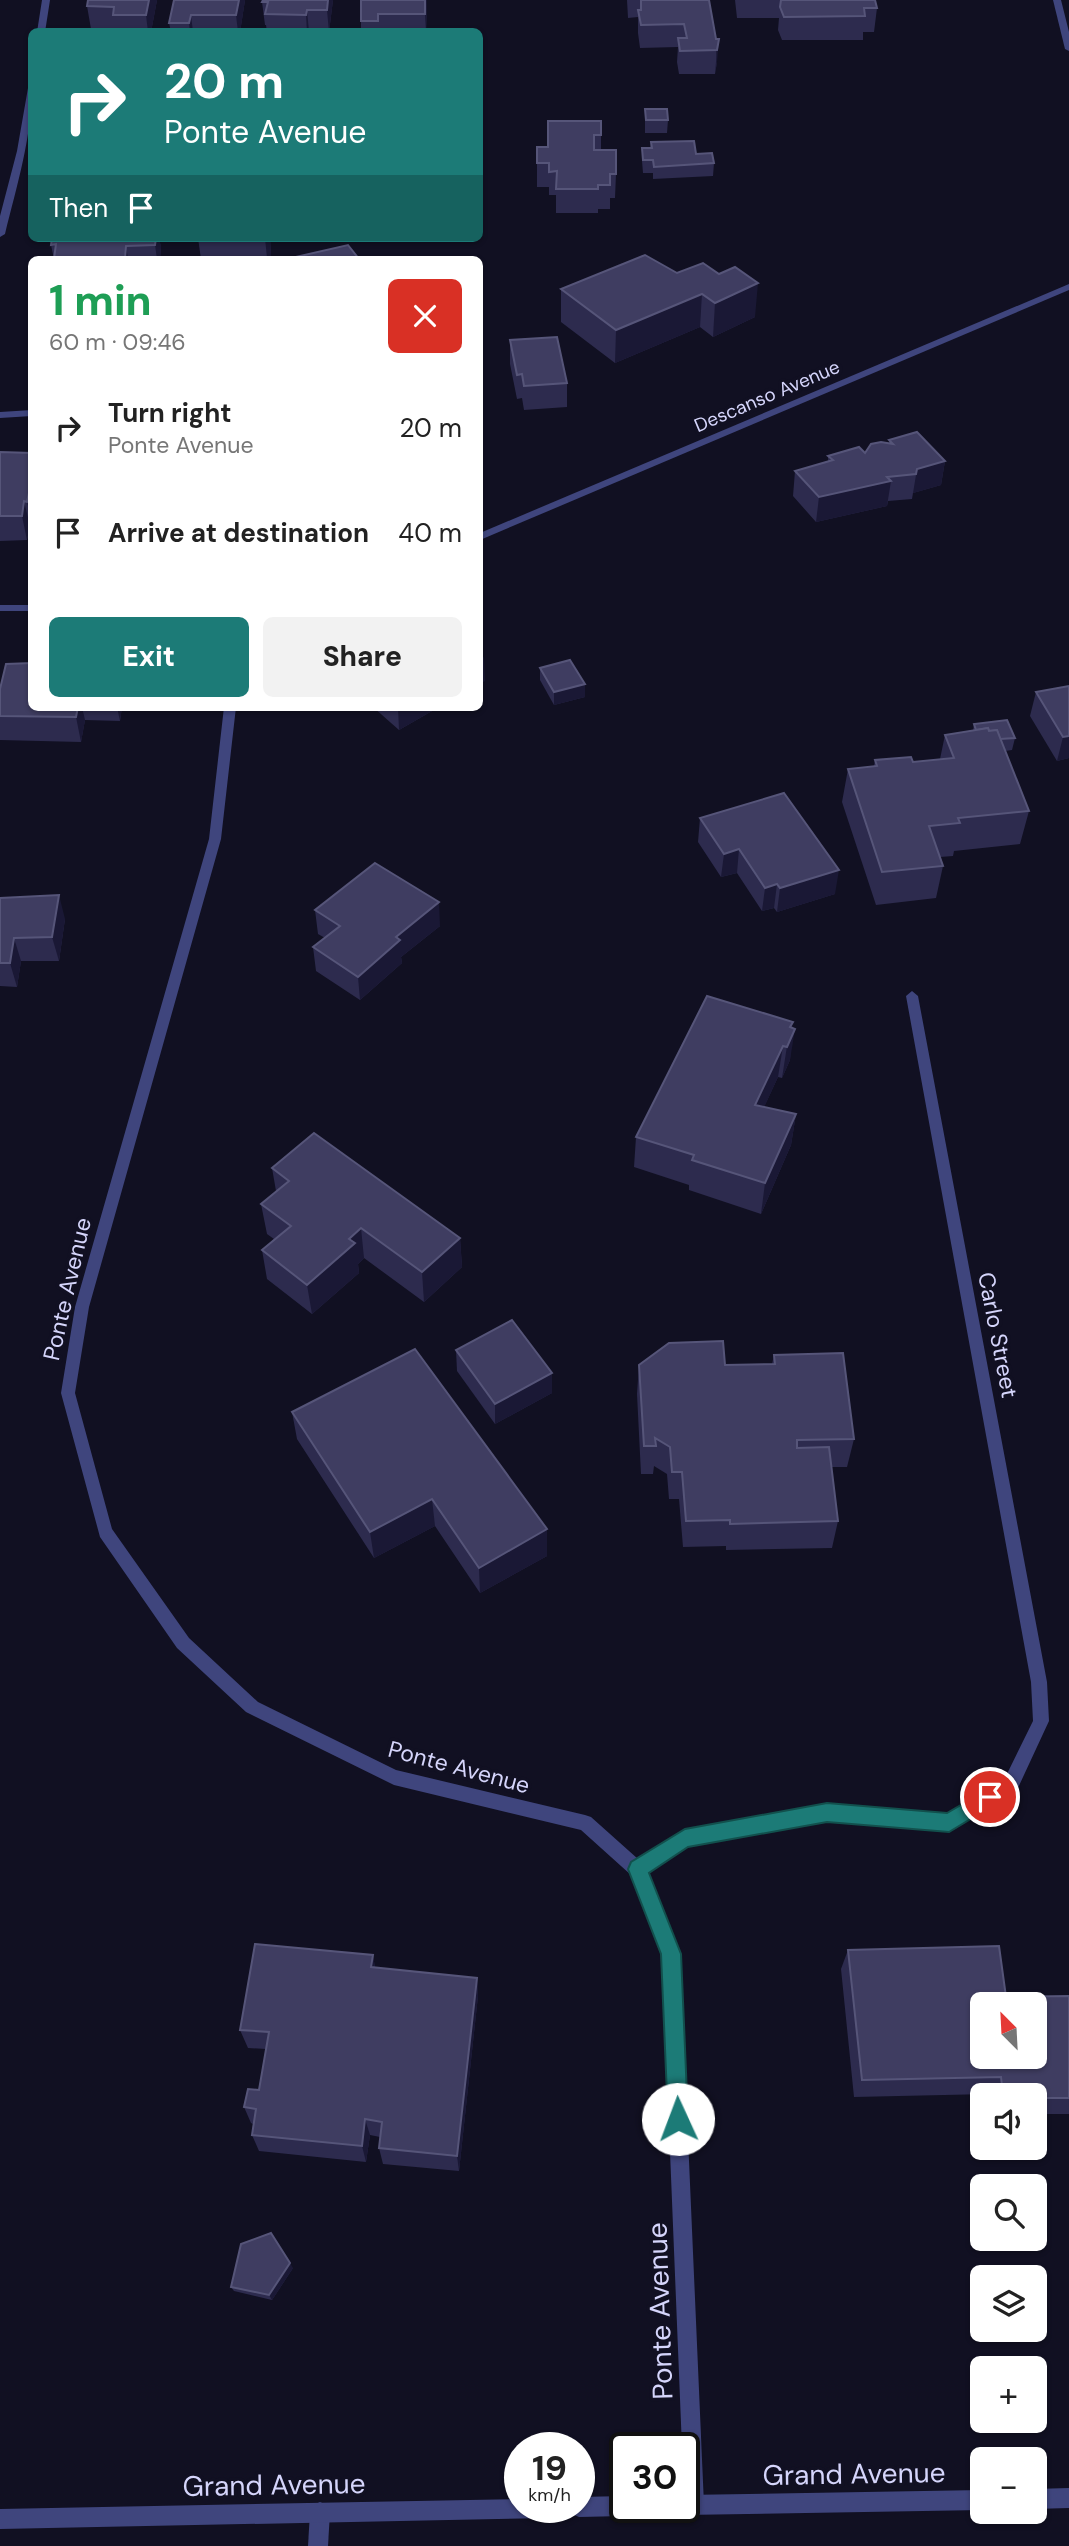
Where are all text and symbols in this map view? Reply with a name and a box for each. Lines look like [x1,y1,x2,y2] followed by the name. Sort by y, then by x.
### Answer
[164,49,284,113] text: 20 m
[49,56,140,147] icon: right
[164,111,367,153] text: Ponte Avenue
[122,189,160,227] icon: arrive
[49,191,108,225] text: Then
[49,273,152,328] text: 1 min
[388,279,462,353] button: close
[49,327,186,357] text: 60 m · 09:46
[690,354,844,438] street label: Descanso Avenue
[108,396,232,430] text: Turn right
[49,409,87,447] icon: right
[399,411,462,445] text: 20 m
[108,430,254,460] text: Ponte Avenue
[49,514,87,552] icon: arrive
[108,516,369,550] text: Arrive at destination
[398,516,462,550] text: 40 m
[49,617,249,697] button: Exit
[263,617,462,697] button: Share
[36,1215,98,1363] street label: Ponte Avenue
[971,1270,1025,1400] street label: Carlo Street
[385,1734,533,1800] street label: Ponte Avenue
[960,1767,1020,1827] pin
[971,1778,1009,1816] icon: arrive
[970,1992,1046,2068] north arrow
[970,1992,1047,2524] map controls
[641,2082,715,2156] position arrow
[970,2083,1047,2160] button: sound
[970,2174,1047,2251] button: search
[638,2222,682,2400] street label: Ponte Avenue
[970,2265,1047,2342] button: layers
[970,2356,1047,2433] button: +
[609,2432,700,2523] speed limit sign: 30
[532,2445,567,2491] text: 19
[970,2447,1047,2524] button: −
[762,2454,946,2494] street label: Grand Avenue
[182,2465,366,2505] street label: Grand Avenue
[528,2483,571,2507] text: km/h

